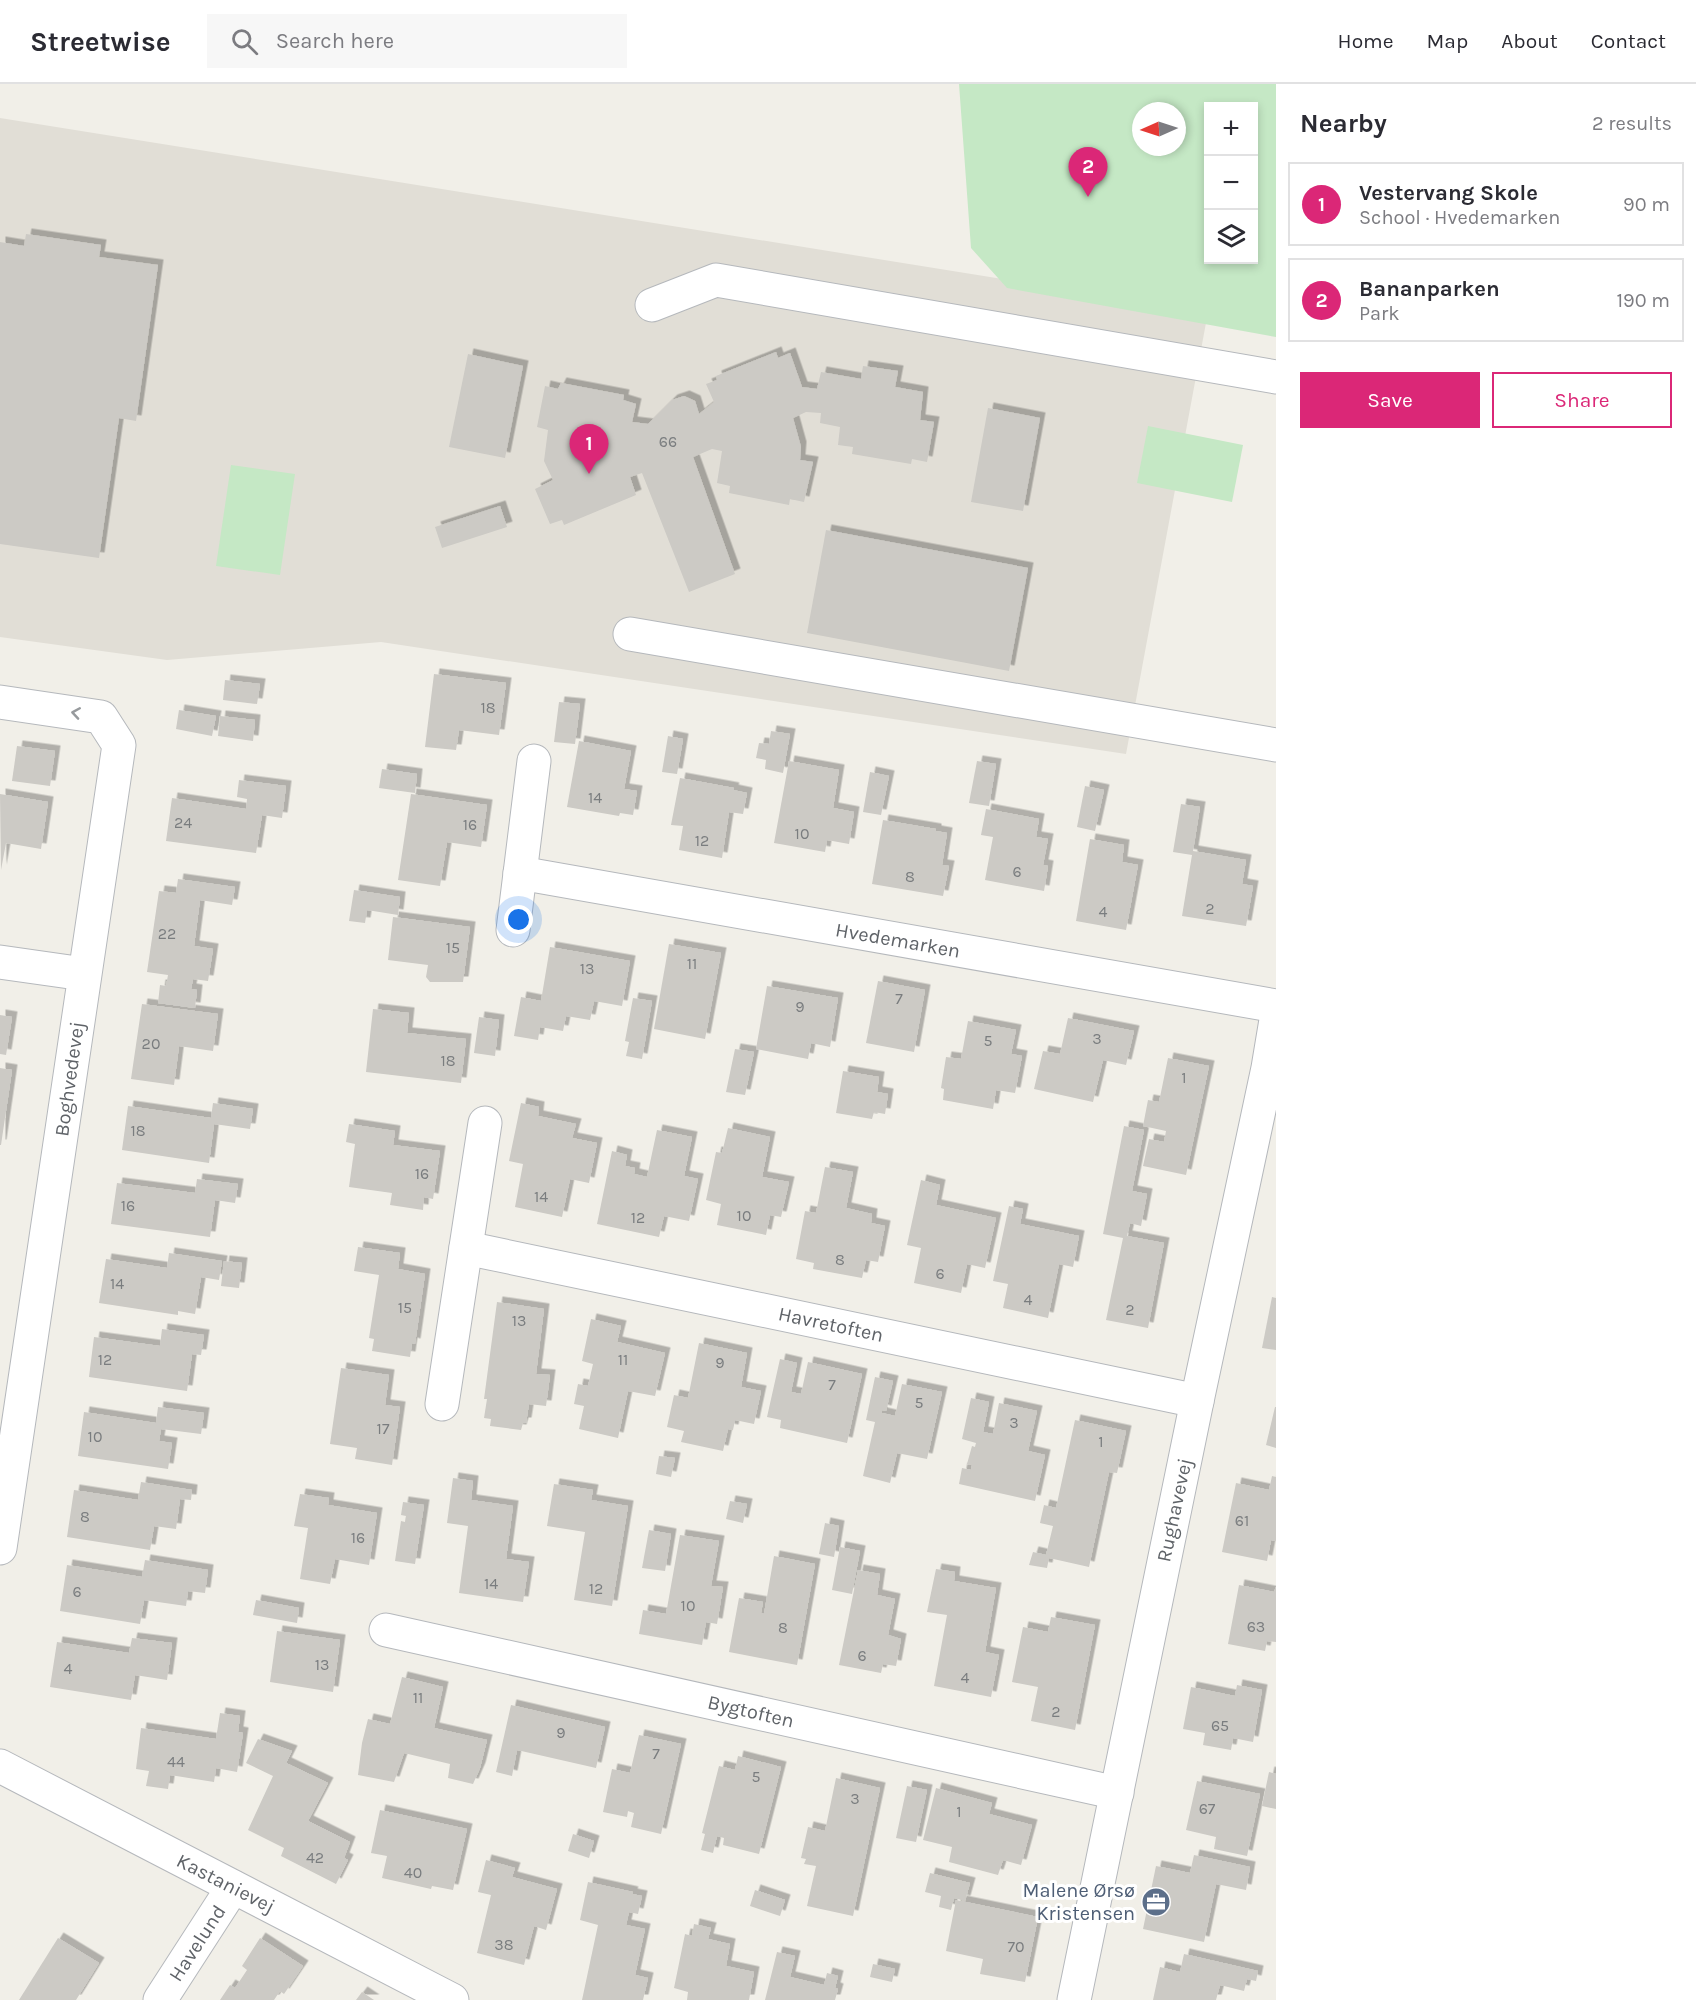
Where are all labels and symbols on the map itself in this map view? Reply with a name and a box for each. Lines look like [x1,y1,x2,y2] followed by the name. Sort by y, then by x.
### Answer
[1132,102,1186,156] north arrow
[1068,147,1108,197] pin: 2
[570,424,608,474] pin: 1
[659,432,677,451] house number: 66
[480,698,496,717] house number: 18
[71,708,81,720] one-way arrow
[588,788,602,807] house number: 14
[174,813,192,832] house number: 24
[463,815,477,834] house number: 16
[795,824,809,843] house number: 10
[695,831,709,850] house number: 12
[1012,862,1022,881] house number: 6
[905,867,915,886] house number: 8
[1205,899,1215,918] house number: 2
[1099,902,1108,921] house number: 4
[504,905,533,934] your location
[834,918,962,963] street label: Hvedemarken
[158,924,176,943] house number: 22
[446,938,460,957] house number: 15
[687,954,697,973] house number: 11
[580,959,594,978] house number: 13
[895,989,903,1008] house number: 7
[795,997,805,1016] house number: 9
[50,1020,89,1138] street label: Boghvedevej
[1092,1029,1102,1048] house number: 3
[983,1031,993,1050] house number: 5
[142,1034,160,1053] house number: 20
[440,1051,456,1070] house number: 18
[1181,1068,1187,1087] house number: 1
[130,1121,146,1140] house number: 18
[415,1164,429,1183] house number: 16
[534,1187,548,1206] house number: 14
[121,1196,135,1215] house number: 16
[737,1206,751,1225] house number: 10
[631,1208,645,1227] house number: 12
[835,1250,845,1269] house number: 8
[935,1264,945,1283] house number: 6
[110,1274,124,1293] house number: 14
[1024,1290,1033,1309] house number: 4
[398,1298,412,1317] house number: 15
[1125,1300,1135,1319] house number: 2
[776,1302,886,1347] street label: Havretoften
[512,1311,526,1330] house number: 13
[98,1350,112,1369] house number: 12
[618,1350,628,1369] house number: 11
[715,1353,725,1372] house number: 9
[828,1375,836,1394] house number: 7
[914,1393,924,1412] house number: 5
[1009,1413,1019,1432] house number: 3
[377,1419,390,1438] house number: 17
[88,1427,102,1446] house number: 10
[1098,1432,1104,1451] house number: 1
[1152,1456,1197,1564] street label: Rughavevej
[80,1507,90,1526] house number: 8
[1235,1511,1249,1530] house number: 61
[351,1528,365,1547] house number: 16
[484,1574,498,1593] house number: 14
[589,1579,603,1598] house number: 12
[72,1582,82,1601] house number: 6
[681,1596,695,1615] house number: 10
[1247,1617,1265,1636] house number: 63
[778,1618,788,1637] house number: 8
[857,1646,867,1665] house number: 6
[315,1655,329,1674] house number: 13
[64,1659,73,1678] house number: 4
[961,1668,970,1687] house number: 4
[413,1688,423,1707] house number: 11
[705,1690,796,1733] street label: Bygtoften
[1051,1702,1061,1721] house number: 2
[1211,1716,1229,1735] house number: 65
[556,1723,566,1742] house number: 9
[652,1744,660,1763] house number: 7
[167,1752,185,1771] house number: 44
[751,1767,761,1786] house number: 5
[850,1789,860,1808] house number: 3
[1199,1799,1216,1818] house number: 67
[956,1802,962,1821] house number: 1
[306,1848,324,1867] house number: 42
[173,1849,279,1918] street label: Kastanievej
[404,1863,422,1882] house number: 40
[1023,1879,1135,1925] place label: Malene Ørsø Kristensen
[1140,1886,1172,1918] office icon: Malene Ørsø Kristensen
[164,1901,231,1986] street label: Havelund
[494,1935,514,1954] house number: 38
[1007,1937,1025,1956] house number: 70

